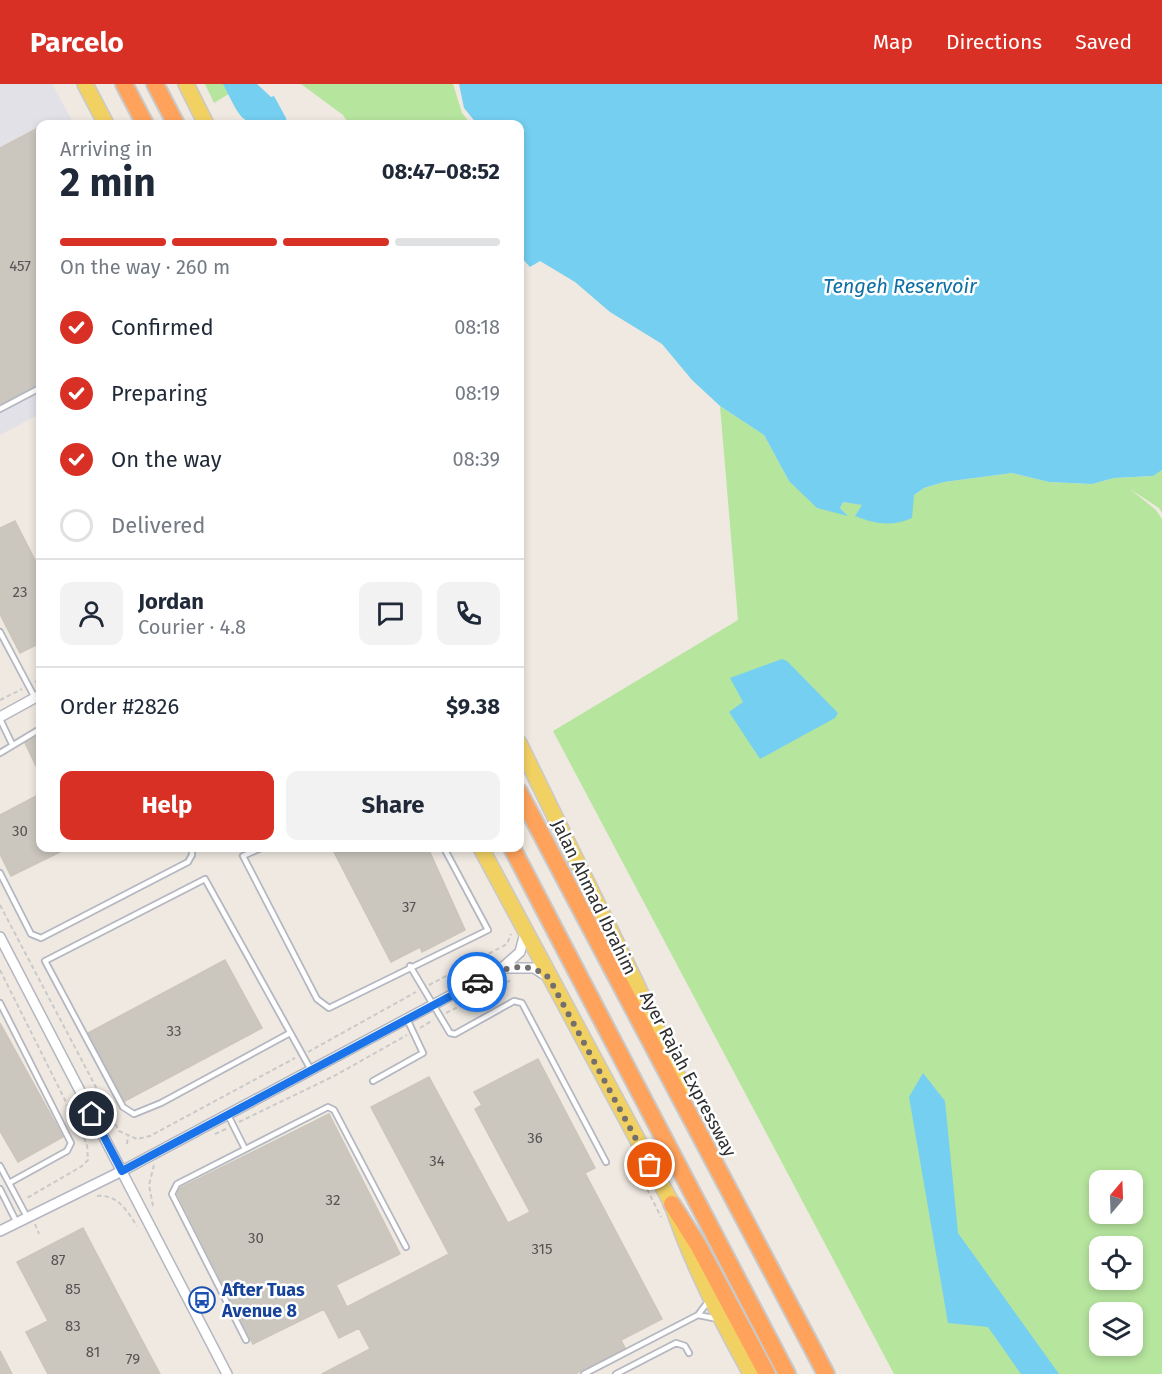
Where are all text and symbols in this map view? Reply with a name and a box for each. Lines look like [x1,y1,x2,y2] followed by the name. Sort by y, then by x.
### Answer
[30,26,124,59] text: Parcelo
[873,29,913,55] text: Map
[946,29,1042,55] text: Directions
[1075,29,1132,55] text: Saved
[60,137,153,161] text: Arriving in
[382,158,500,185] text: 08:47–08:52
[60,160,156,206] text: 2 min
[60,255,230,279] text: On the way · 260 m
[9,257,31,275] house number: 457
[823,274,978,298] water label: Tengeh Reservoir
[60,311,93,344] icon: check
[111,314,214,341] text: Confirmed
[454,315,500,339] text: 08:18
[60,377,93,410] icon: check
[111,380,207,407] text: Preparing
[455,381,500,405] text: 08:19
[60,443,93,476] icon: check
[111,446,222,473] text: On the way
[453,447,500,471] text: 08:39
[111,512,206,539] text: Delivered
[60,582,123,645] button: person
[359,582,422,645] button: chat
[437,582,500,645] button: phone
[13,583,27,601] house number: 23
[138,588,204,615] text: Jordan
[138,615,246,639] text: Courier · 4.8
[60,693,179,720] text: Order #2826
[446,693,500,720] text: $9.38
[60,771,274,840] button: Help
[286,771,500,840] button: Share
[547,816,641,978] street label: Jalan Ahmad Ibrahim
[12,822,28,840] house number: 30
[402,898,416,916] house number: 37
[447,952,507,1012] courier
[461,966,494,999] icon: car
[635,988,741,1160] street label: Ayer Rajah Expressway
[167,1022,181,1040] house number: 33
[66,1088,117,1139] pin
[75,1097,108,1130] icon: home
[527,1129,543,1147] house number: 36
[624,1139,675,1190] pin
[633,1148,666,1181] icon: bag
[429,1152,445,1170] house number: 34
[1089,1170,1143,1224] north arrow
[1089,1170,1143,1356] map controls
[326,1191,340,1209] house number: 32
[248,1229,264,1247] house number: 30
[1089,1236,1143,1290] button: locate
[531,1240,553,1258] house number: 315
[51,1251,66,1269] house number: 87
[221,1279,305,1322] place label: After Tuas Avenue 8
[65,1280,81,1298] house number: 85
[187,1285,217,1315] bus stop icon: After Tuas Avenue 8
[1089,1302,1143,1356] button: layers
[65,1317,81,1335] house number: 83
[86,1343,100,1361] house number: 81
[126,1350,140,1368] house number: 79

